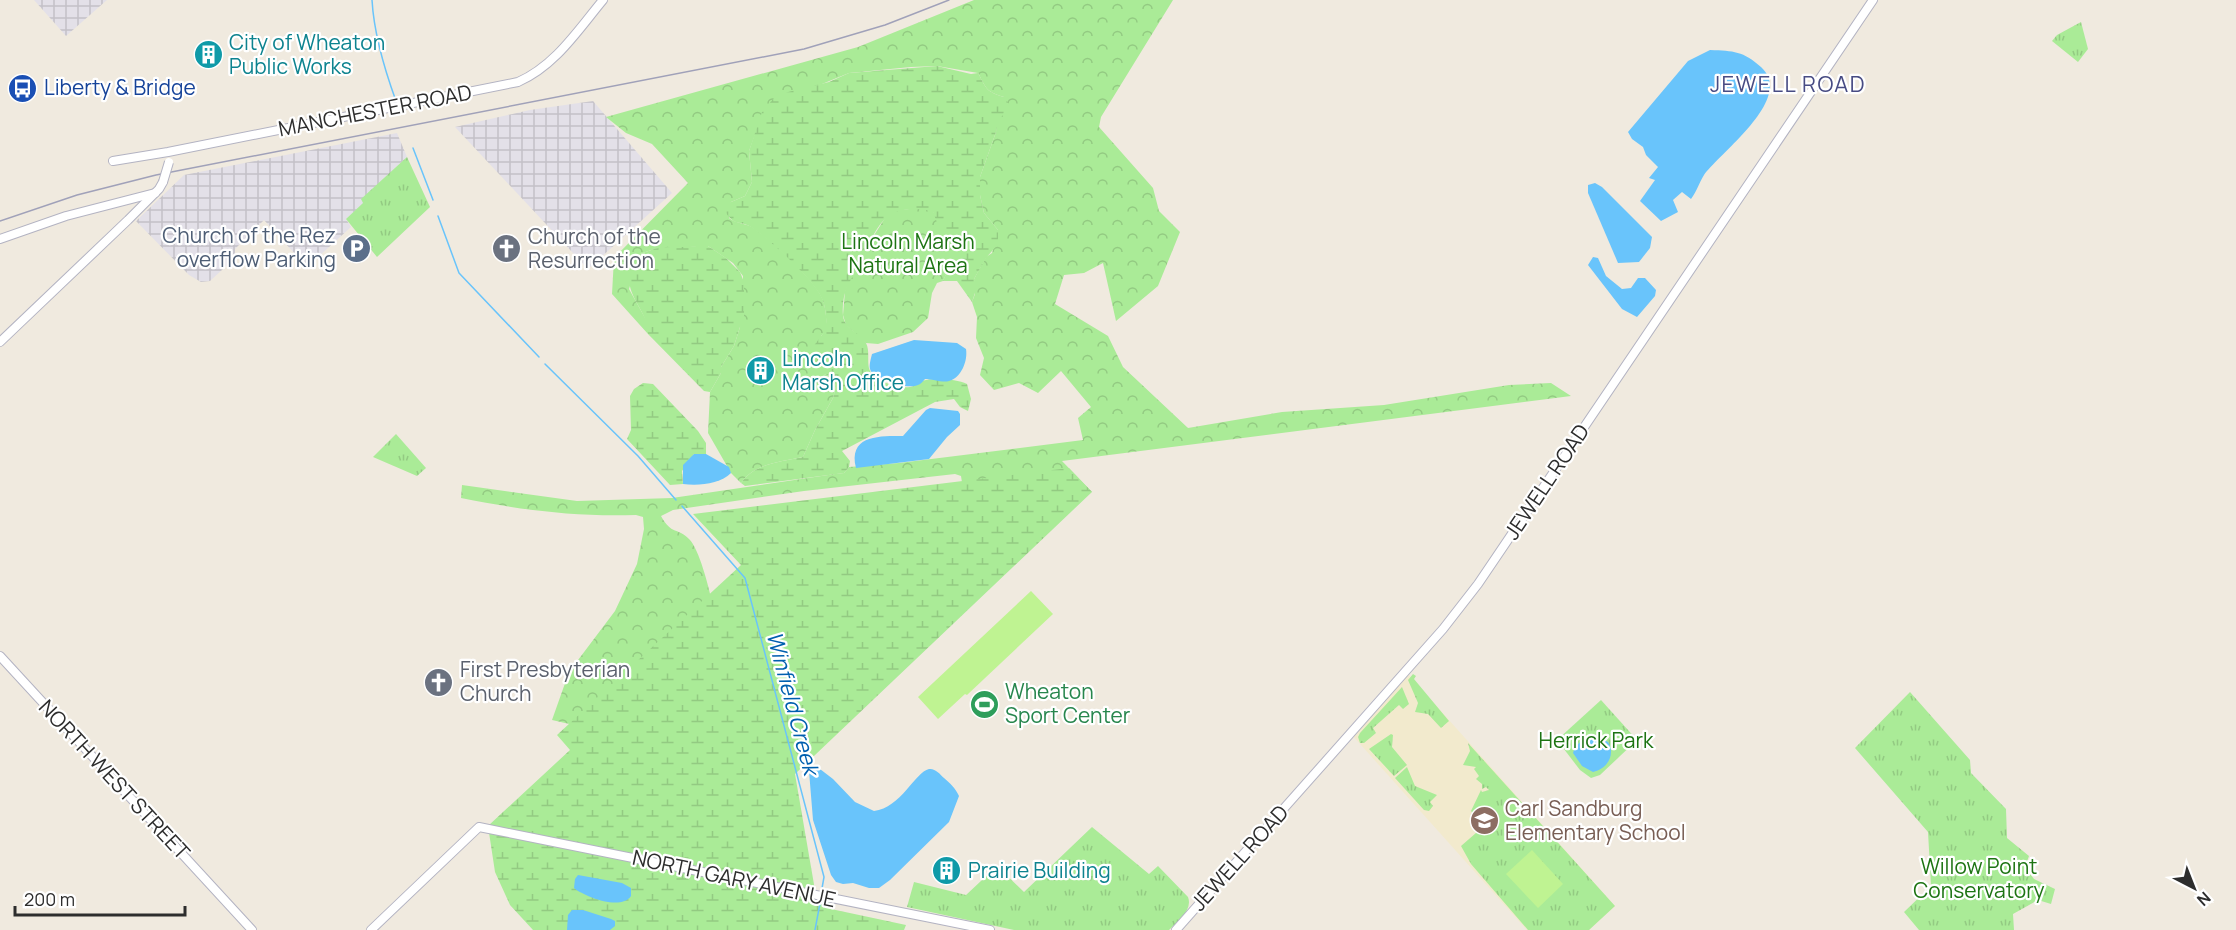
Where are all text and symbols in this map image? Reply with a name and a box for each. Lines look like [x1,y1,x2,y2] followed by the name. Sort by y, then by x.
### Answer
[229,28,385,80] place label: City of Wheaton Public Works
[192,39,224,71] building icon: City of Wheaton Public Works
[1710,69,1866,99] district label: JEWELL ROAD
[7,72,39,104] bus stop icon: Liberty & Bridge
[44,73,196,101] place label: Liberty & Bridge
[276,78,474,143] street label: MANCHESTER ROAD
[162,221,336,273] place label: Church of the Rez overflow Parking
[528,222,661,274] place label: Church of the Resurrection
[841,227,975,279] park label: Lincoln Marsh Natural Area
[341,232,373,264] parking icon: Church of the Rez overflow Parking
[491,233,523,265] church icon: Church of the Resurrection
[782,344,904,396] place label: Lincoln Marsh Office
[745,355,777,387] building icon: Lincoln Marsh Office
[1497,418,1595,545] street label: JEWELL ROAD
[759,628,827,781] water label: Winfield Creek
[460,655,630,707] place label: First Presbyterian Church
[423,666,455,698] church icon: First Presbyterian Church
[1005,677,1131,729] place label: Wheaton Sport Center
[968,688,1000,720] sports icon: Wheaton Sport Center
[33,693,197,866] street label: NORTH WEST STREET
[1539,726,1654,754] park label: Herrick Park
[1505,794,1686,846] place label: Carl Sandburg Elementary School
[1184,798,1294,916] street label: JEWELL ROAD
[1468,805,1500,837] school or university icon: Carl Sandburg Elementary School
[630,843,838,913] street label: NORTH GARY AVENUE
[1913,852,2045,904] park label: Willow Point Conservatory
[931,855,963,887] building icon: Prairie Building
[968,856,1111,884] place label: Prairie Building
[2164,858,2224,918] north arrow
[15,879,184,917] scale bar
[24,887,75,911] text: 200 m
[2192,887,2216,911] text: N

